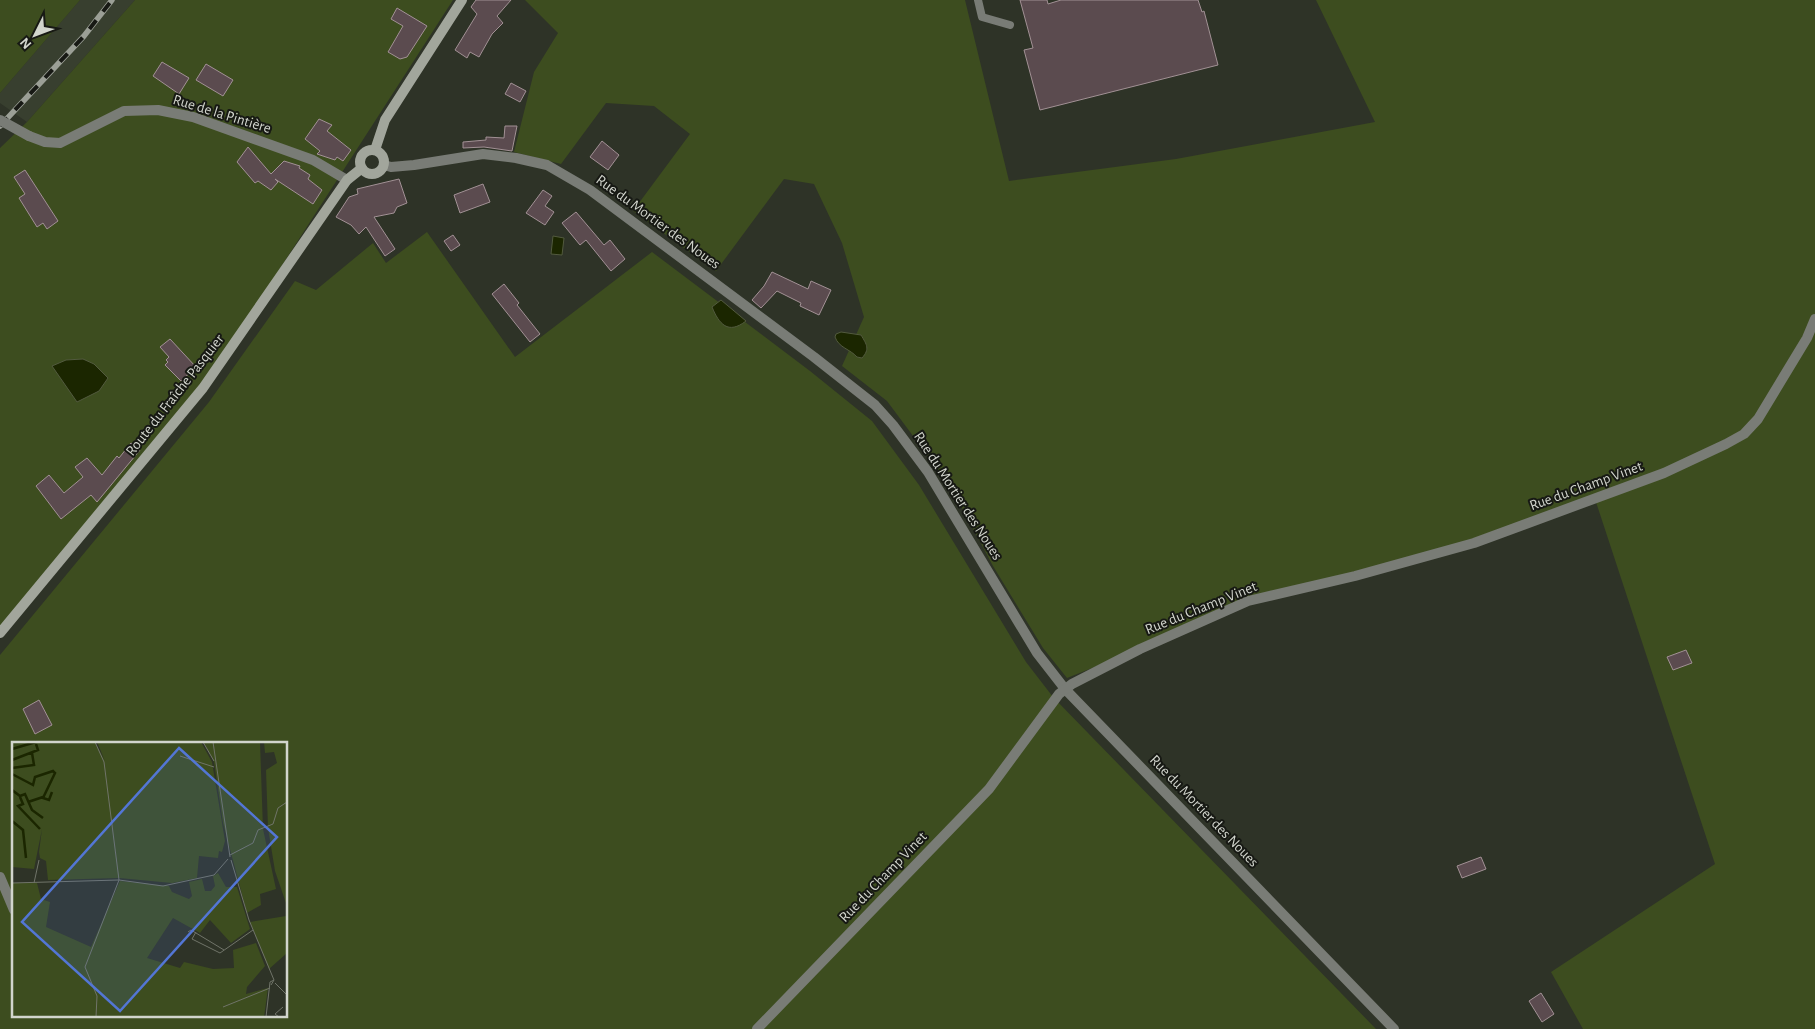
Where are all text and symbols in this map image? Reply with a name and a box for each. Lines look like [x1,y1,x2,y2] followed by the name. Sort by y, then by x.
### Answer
[10,10,60,60] north arrow
[18,35,35,51] text: N
[171,92,273,136] street label: Rue de la Pintière
[593,172,723,272] street label: Rue du Mortier des Noues
[123,331,227,458] street label: Route du Fraîche Pasquier
[911,429,1005,563] street label: Rue du Mortier des Noues
[1528,459,1645,513] street label: Rue du Champ Vinet
[1143,579,1259,637] street label: Rue du Champ Vinet
[12,742,288,1016] inset map
[1147,752,1261,870] street label: Rue du Mortier des Noues
[836,829,930,925] street label: Rue du Champ Vinet

